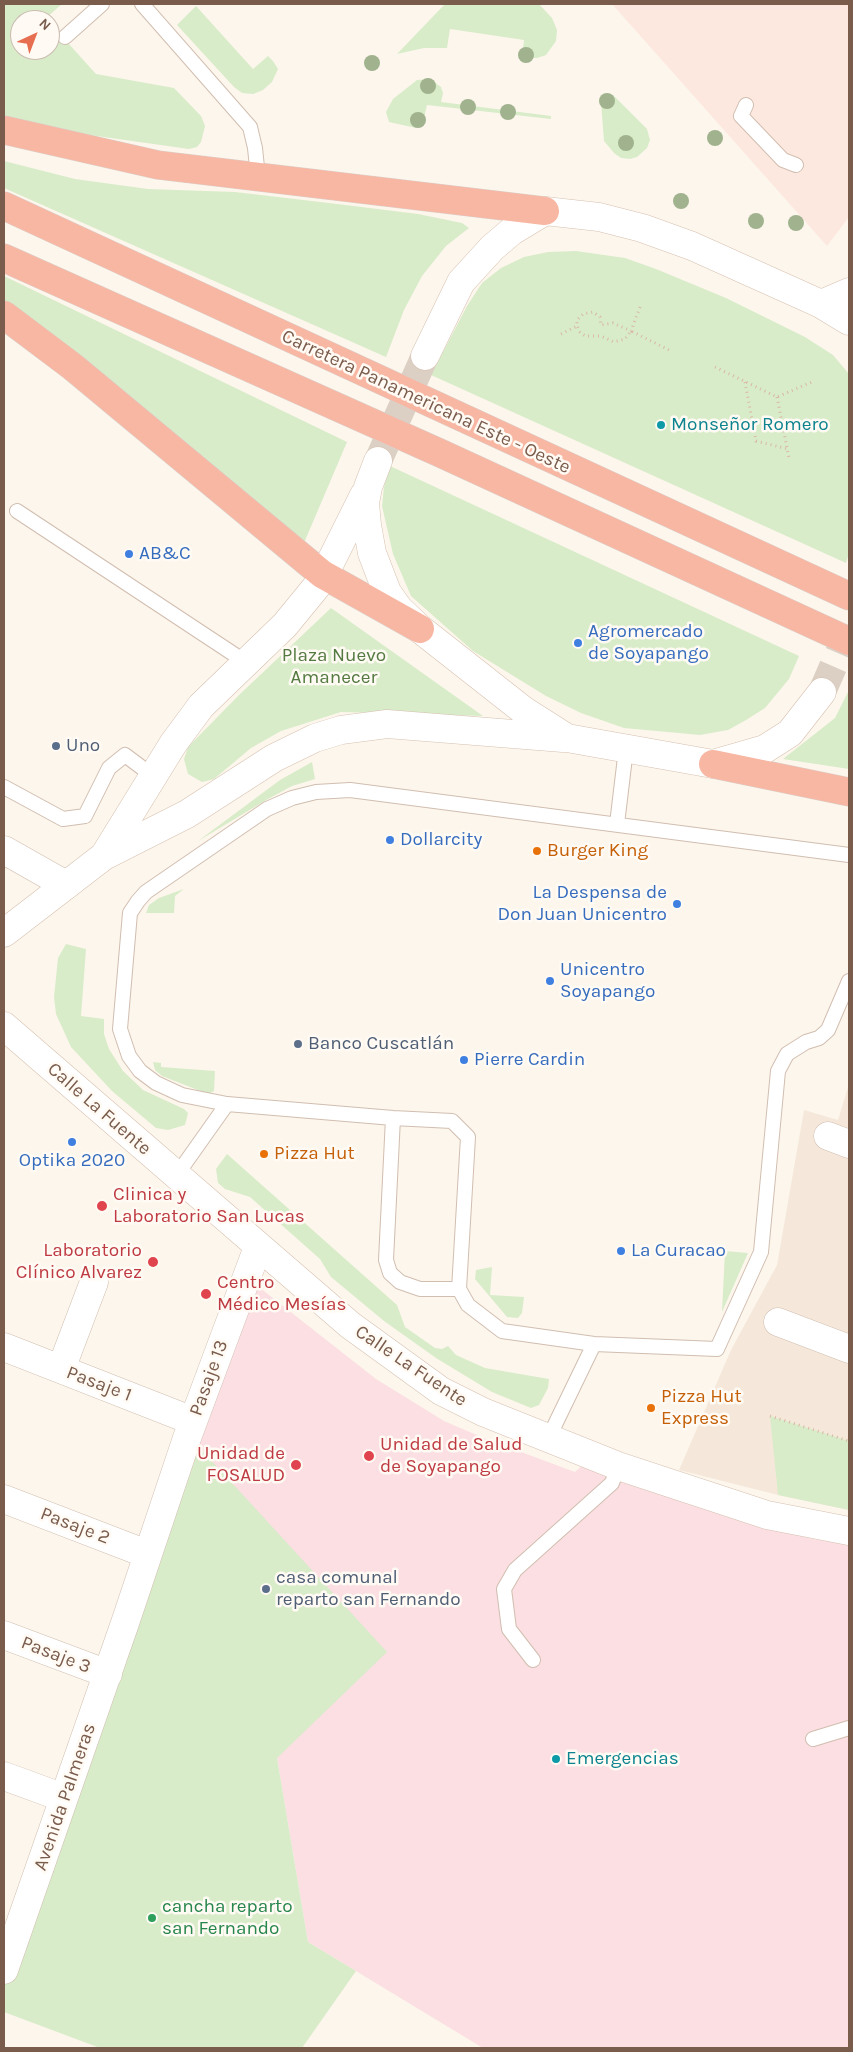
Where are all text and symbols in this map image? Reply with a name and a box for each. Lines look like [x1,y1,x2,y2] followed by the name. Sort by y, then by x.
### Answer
[10,10,60,60] north arrow
[35,15,54,34] text: N
[278,325,574,479] street label: Carretera Panamericana Este - Oeste
[671,414,829,436] place label: Monseñor Romero
[655,419,667,431] marker: Monseñor Romero
[139,543,191,565] place label: AB&C
[123,548,135,560] marker: AB&C
[588,621,709,665] place label: Agromercado de Soyapango
[572,637,584,649] marker: Agromercado de Soyapango
[282,645,386,689] park label: Plaza Nuevo Amanecer
[66,735,100,757] place label: Uno
[50,740,62,752] marker: Uno
[400,829,482,851] place label: Dollarcity
[384,834,396,846] marker: Dollarcity
[547,840,648,862] place label: Burger King
[531,845,543,857] marker: Burger King
[498,882,667,926] place label: La Despensa de Don Juan Unicentro
[671,898,683,910] marker: La Despensa de Don Juan Unicentro
[560,959,655,1003] place label: Unicentro Soyapango
[544,975,556,987] marker: Unicentro Soyapango
[308,1033,454,1055] place label: Banco Cuscatlán
[292,1038,304,1050] marker: Banco Cuscatlán
[474,1049,585,1071] place label: Pierre Cardin
[458,1054,470,1066] marker: Pierre Cardin
[42,1058,156,1160] street label: Calle La Fuente
[66,1136,78,1148] marker: Optika 2020
[274,1143,355,1165] place label: Pizza Hut
[258,1148,270,1160] marker: Pizza Hut
[19,1150,125,1172] place label: Optika 2020
[113,1184,305,1228] place label: Clinica y Laboratorio San Lucas
[95,1199,109,1213] marker: Clinica y Laboratorio San Lucas
[16,1240,142,1284] place label: Laboratorio Clínico Alvarez
[631,1240,726,1262] place label: La Curacao
[615,1245,627,1257] marker: La Curacao
[146,1255,160,1269] marker: Laboratorio Clínico Alvarez
[217,1272,346,1316] place label: Centro Médico Mesías
[199,1287,213,1301] marker: Centro Médico Mesías
[351,1320,471,1412] street label: Calle La Fuente
[185,1337,233,1419] street label: Pasaje 13
[63,1361,135,1407] street label: Pasaje 1
[661,1386,742,1430] place label: Pizza Hut Express
[645,1402,657,1414] marker: Pizza Hut Express
[380,1434,523,1478] place label: Unidad de Salud de Soyapango
[197,1443,285,1487] place label: Unidad de FOSALUD
[362,1449,376,1463] marker: Unidad de Salud de Soyapango
[289,1458,303,1472] marker: Unidad de FOSALUD
[37,1502,113,1550] street label: Pasaje 2
[276,1567,461,1611] place label: casa comunal reparto san Fernando
[260,1583,272,1595] marker: casa comunal reparto san Fernando
[18,1631,94,1679] street label: Pasaje 3
[29,1720,101,1874] street label: Avenida Palmeras
[566,1748,679,1770] place label: Emergencias
[550,1753,562,1765] marker: Emergencias
[162,1896,293,1940] place label: cancha reparto san Fernando
[146,1912,158,1924] marker: cancha reparto san Fernando

